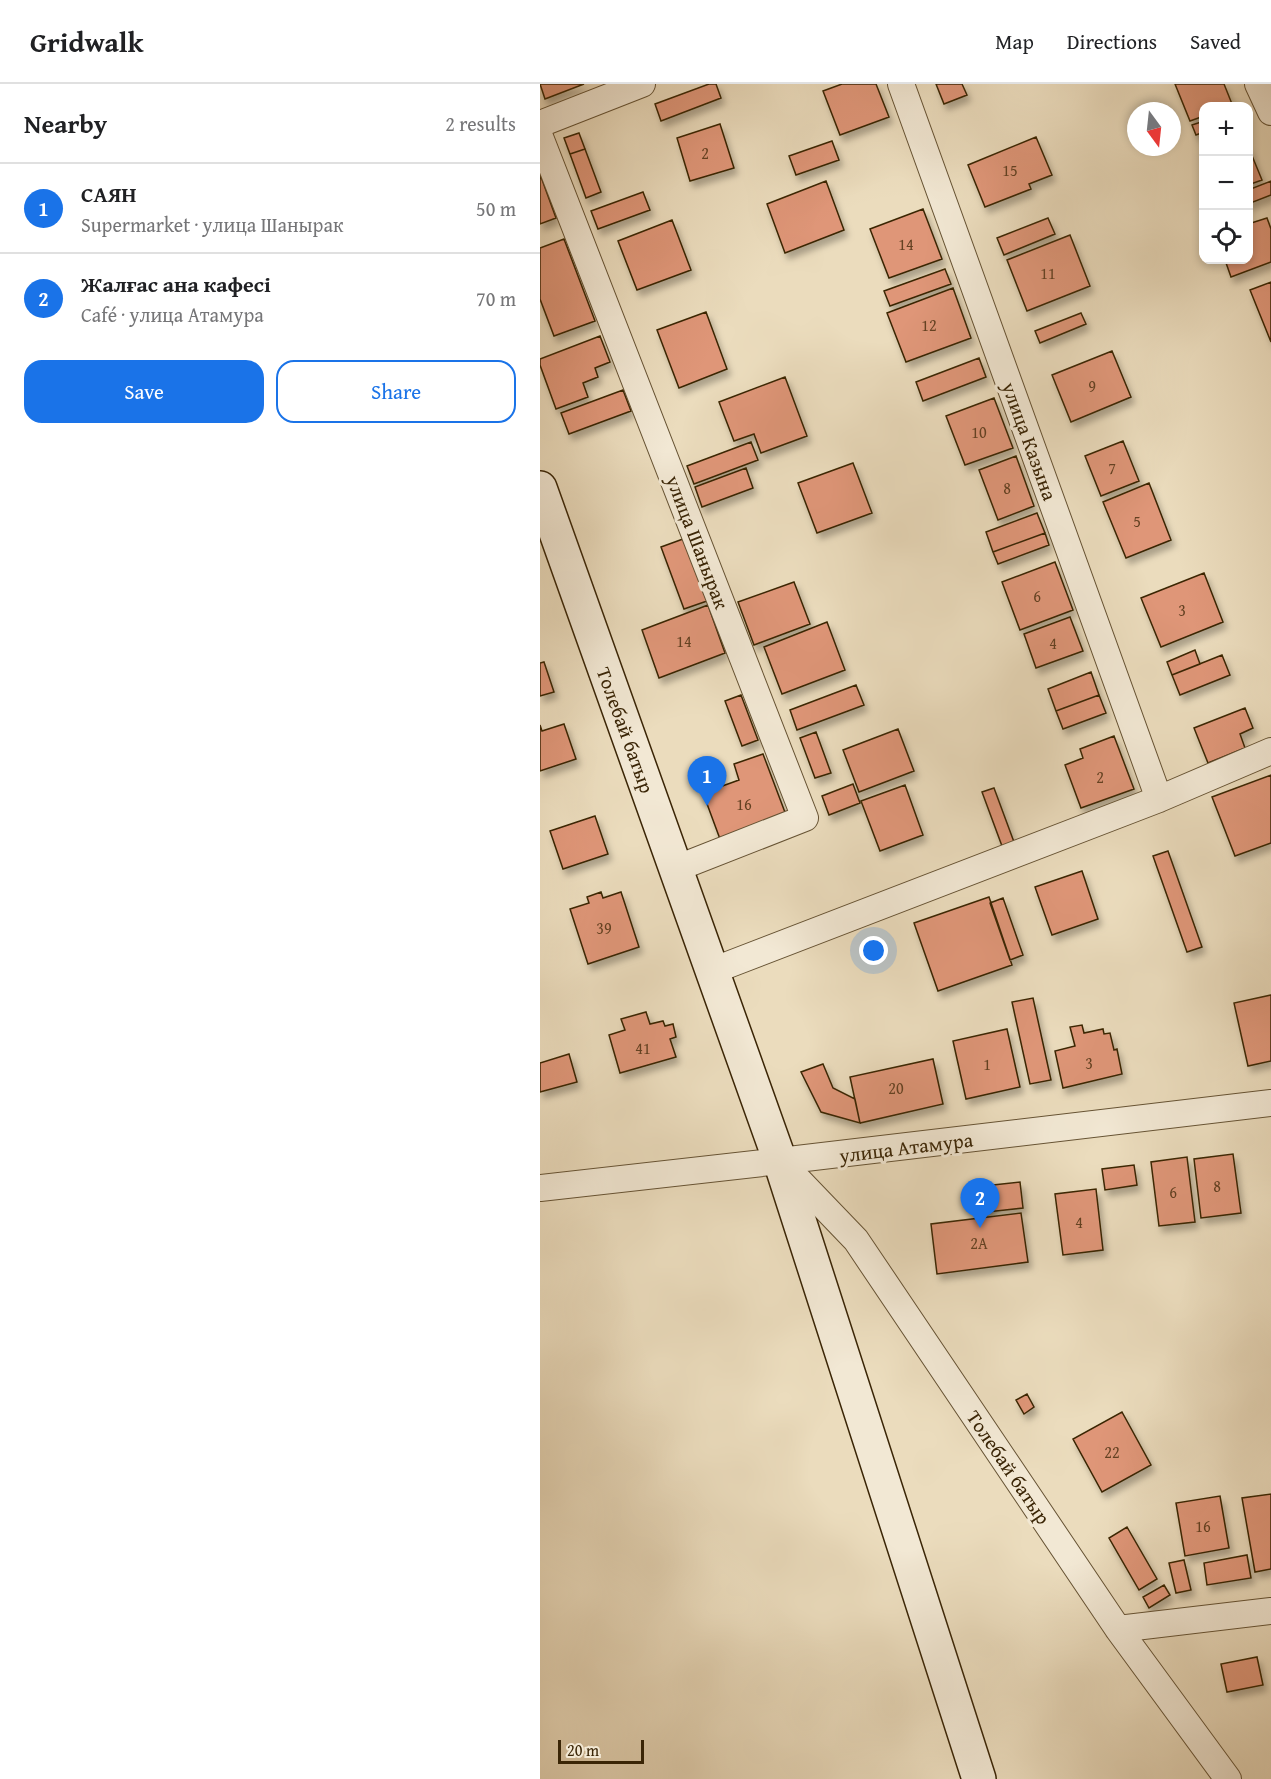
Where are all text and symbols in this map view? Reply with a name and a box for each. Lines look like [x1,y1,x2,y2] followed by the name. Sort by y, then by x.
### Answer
[30,21,143,62] text: Gridwalk
[995,26,1034,57] text: Map
[1067,26,1157,57] text: Directions
[1190,26,1241,57] text: Saved
[1127,102,1181,156] north arrow
[1199,102,1253,264] map controls
[1199,102,1253,156] button: +
[24,104,107,143] text: Nearby
[445,109,516,138] text: 2 results
[701,141,709,165] house number: 2
[1199,156,1253,210] button: −
[1002,158,1018,182] house number: 15
[81,178,136,210] text: САЯН
[38,194,49,223] text: 1
[476,194,516,223] text: 50 m
[81,210,343,239] text: Supermarket · улица Шанырак
[1199,210,1253,264] button: locate
[898,232,914,256] house number: 14
[1040,261,1056,285] house number: 11
[81,268,271,300] text: Жалғас ана кафесі
[38,284,49,313] text: 2
[476,284,516,313] text: 70 m
[81,300,264,329] text: Café · улица Атамура
[921,313,937,337] house number: 12
[24,360,264,423] button: Save
[276,360,516,423] button: Share
[1088,374,1096,398] house number: 9
[995,377,1065,505] street label: улица Казына
[971,420,987,444] house number: 10
[1108,456,1116,480] house number: 7
[659,470,737,614] street label: улица Шанырак
[1003,476,1011,500] house number: 8
[1133,509,1141,533] house number: 5
[1033,584,1041,608] house number: 6
[1178,598,1186,622] house number: 3
[676,629,692,653] house number: 14
[1049,631,1057,655] house number: 4
[590,663,662,797] street label: Толебай батыр
[688,756,726,806] pin: 1
[1096,765,1104,789] house number: 2
[736,792,752,816] house number: 16
[596,916,612,940] house number: 39
[859,936,888,965] your location
[635,1036,651,1060] house number: 41
[1085,1051,1093,1075] house number: 3
[983,1052,991,1076] house number: 1
[888,1076,904,1100] house number: 20
[836,1124,975,1170] street label: улица Атамура
[1213,1174,1221,1198] house number: 8
[960,1178,1000,1228] pin: 2
[1169,1180,1177,1204] house number: 6
[1075,1210,1083,1234] house number: 4
[970,1231,988,1255] house number: 2А
[960,1404,1058,1530] street label: Толебай батыр
[1104,1440,1120,1464] house number: 22
[1195,1514,1211,1538] house number: 16
[558,1737,644,1764] scale bar
[567,1738,599,1762] text: 20 m

